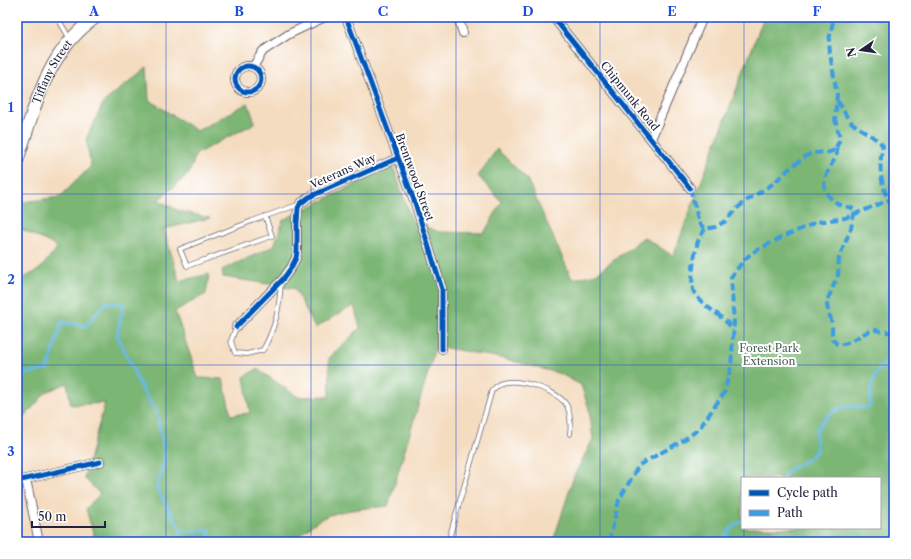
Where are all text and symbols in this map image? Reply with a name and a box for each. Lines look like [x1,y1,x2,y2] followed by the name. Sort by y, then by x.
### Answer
[88,3,100,19] text: A
[234,3,244,19] text: B
[378,3,388,19] text: C
[522,3,534,19] text: D
[667,3,677,19] text: E
[813,3,822,19] text: F
[841,30,881,70] north arrow
[29,37,75,106] street label: Tiffany Street
[843,46,859,58] text: N
[598,58,663,134] street label: Chipmunk Road
[8,99,14,115] text: 1
[393,131,437,223] street label: Brentwood Street
[307,150,379,192] street label: Veterans Way
[7,271,15,287] text: 2
[739,341,799,368] park label: Forest Park Extension
[7,443,15,459] text: 3
[741,477,881,529] legend
[777,485,838,500] text: Cycle path
[32,503,105,529] scale bar
[777,505,803,520] text: Path
[38,509,67,524] text: 50 m

